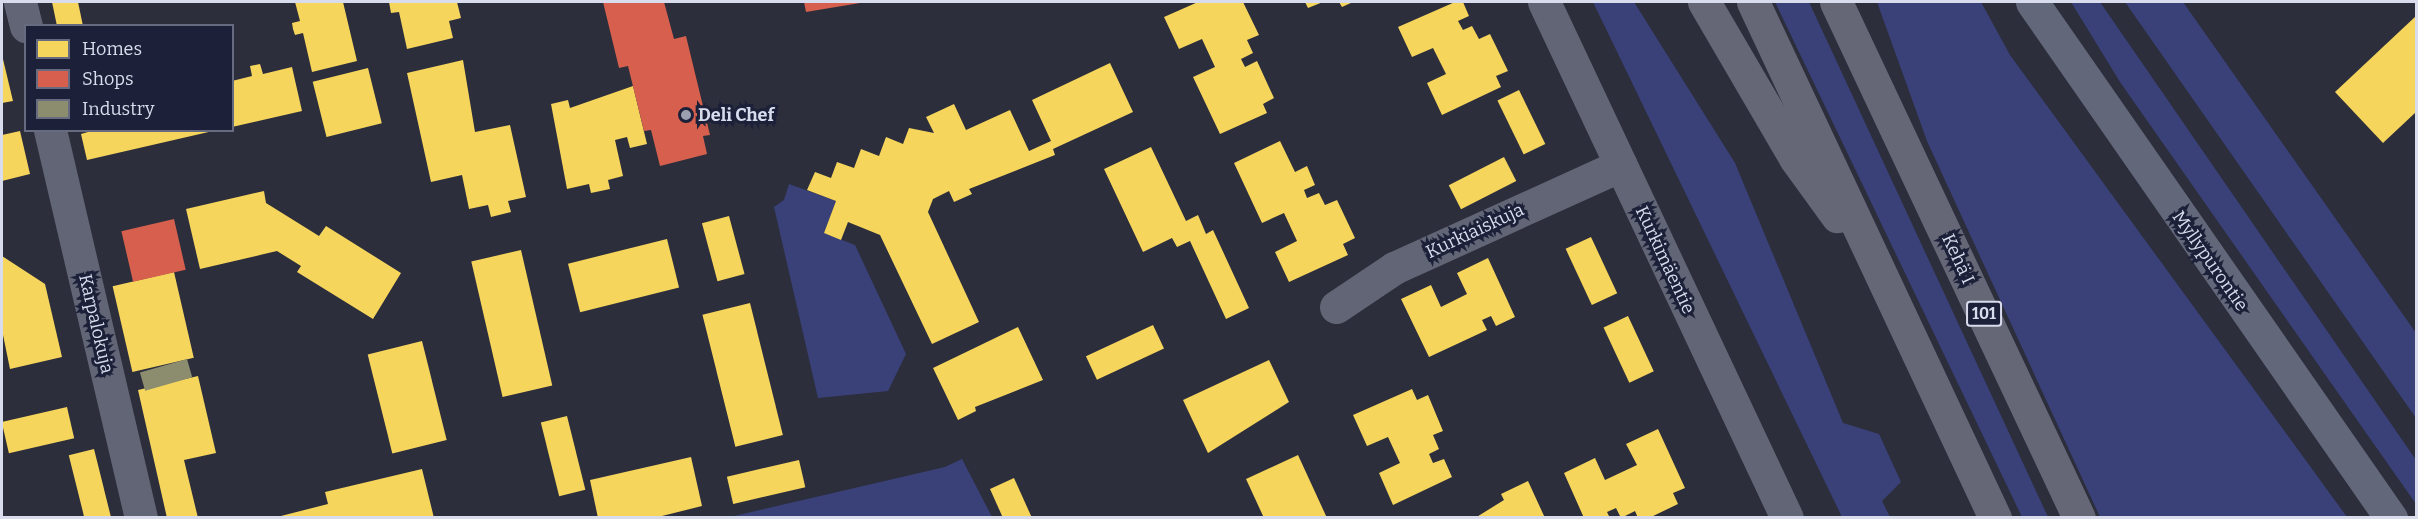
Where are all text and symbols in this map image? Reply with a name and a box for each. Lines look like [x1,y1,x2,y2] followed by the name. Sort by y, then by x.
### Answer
[24,24,234,132] legend
[82,38,142,60] text: Homes
[82,68,134,90] text: Shops
[82,98,154,120] text: Industry
[698,104,774,126] place label: Deli Chef
[679,108,693,122] marker: Deli Chef
[1423,199,1527,263] street label: Kurkiaiskuja
[1631,203,1699,317] street label: Kurkimäentie
[2168,207,2252,315] street label: Myllypurontie
[1937,230,1979,288] street label: Kehä I
[74,272,118,376] street label: Karpalokuja
[1966,301,2002,327] road number: 101

